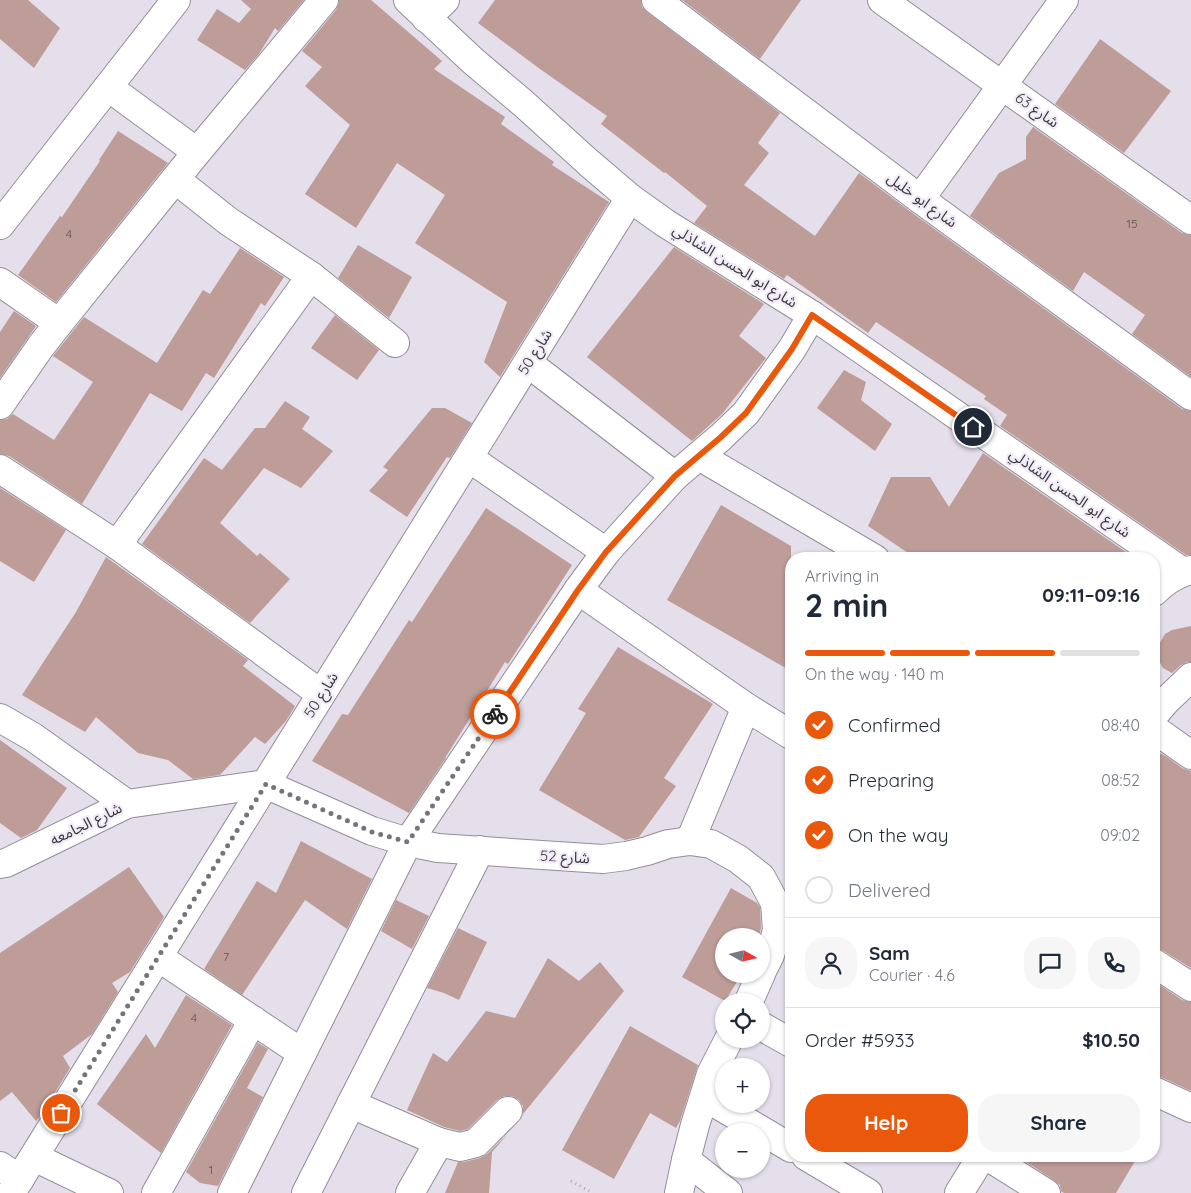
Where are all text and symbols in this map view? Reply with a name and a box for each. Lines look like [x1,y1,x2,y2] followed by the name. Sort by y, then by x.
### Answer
[1010,88,1063,134] street label: شارع 63
[882,168,961,234] street label: شارع ابو خليل
[1127,216,1137,231] house number: 15
[668,219,801,314] street label: شارع ابو الحسن الشاذلي
[66,226,72,241] house number: 4
[513,325,559,380] street label: شارع 50
[952,406,994,448] pin
[959,413,987,441] icon: home
[1004,444,1135,544] street label: شارع ابو الحسن الشاذلي
[805,566,879,586] text: Arriving in
[1042,583,1140,607] text: 09:11–09:16
[805,585,888,625] text: 2 min
[805,664,944,684] text: On the way · 140 m
[299,668,345,723] street label: شارع 50
[470,689,520,739] courier
[481,700,509,728] icon: bike
[805,711,833,739] icon: check
[848,713,941,737] text: Confirmed
[1101,715,1140,735] text: 08:40
[805,766,833,794] icon: check
[848,768,934,792] text: Preparing
[1101,770,1140,790] text: 08:52
[47,798,126,852] street label: شارع الجامعه
[805,821,833,849] icon: check
[848,823,949,847] text: On the way
[1100,825,1140,845] text: 09:02
[539,846,591,870] street label: شارع 52
[848,878,931,902] text: Delivered
[715,928,770,982] north arrow
[715,928,770,1178] map controls
[805,937,857,989] button: person
[1024,937,1076,989] button: chat
[1088,937,1140,989] button: phone
[869,941,910,965] text: Sam
[223,949,229,964] house number: 7
[869,965,955,985] text: Courier · 4.6
[715,993,770,1048] button: locate
[191,1010,197,1025] house number: 4
[805,1028,915,1052] text: Order #5933
[1082,1028,1140,1052] text: $10.50
[715,1058,770,1113] button: +
[40,1092,82,1134] pin
[805,1094,968,1152] button: Help
[978,1094,1140,1152] button: Share
[47,1099,75,1127] icon: bag
[715,1123,770,1178] button: −
[209,1162,213,1177] house number: 1

